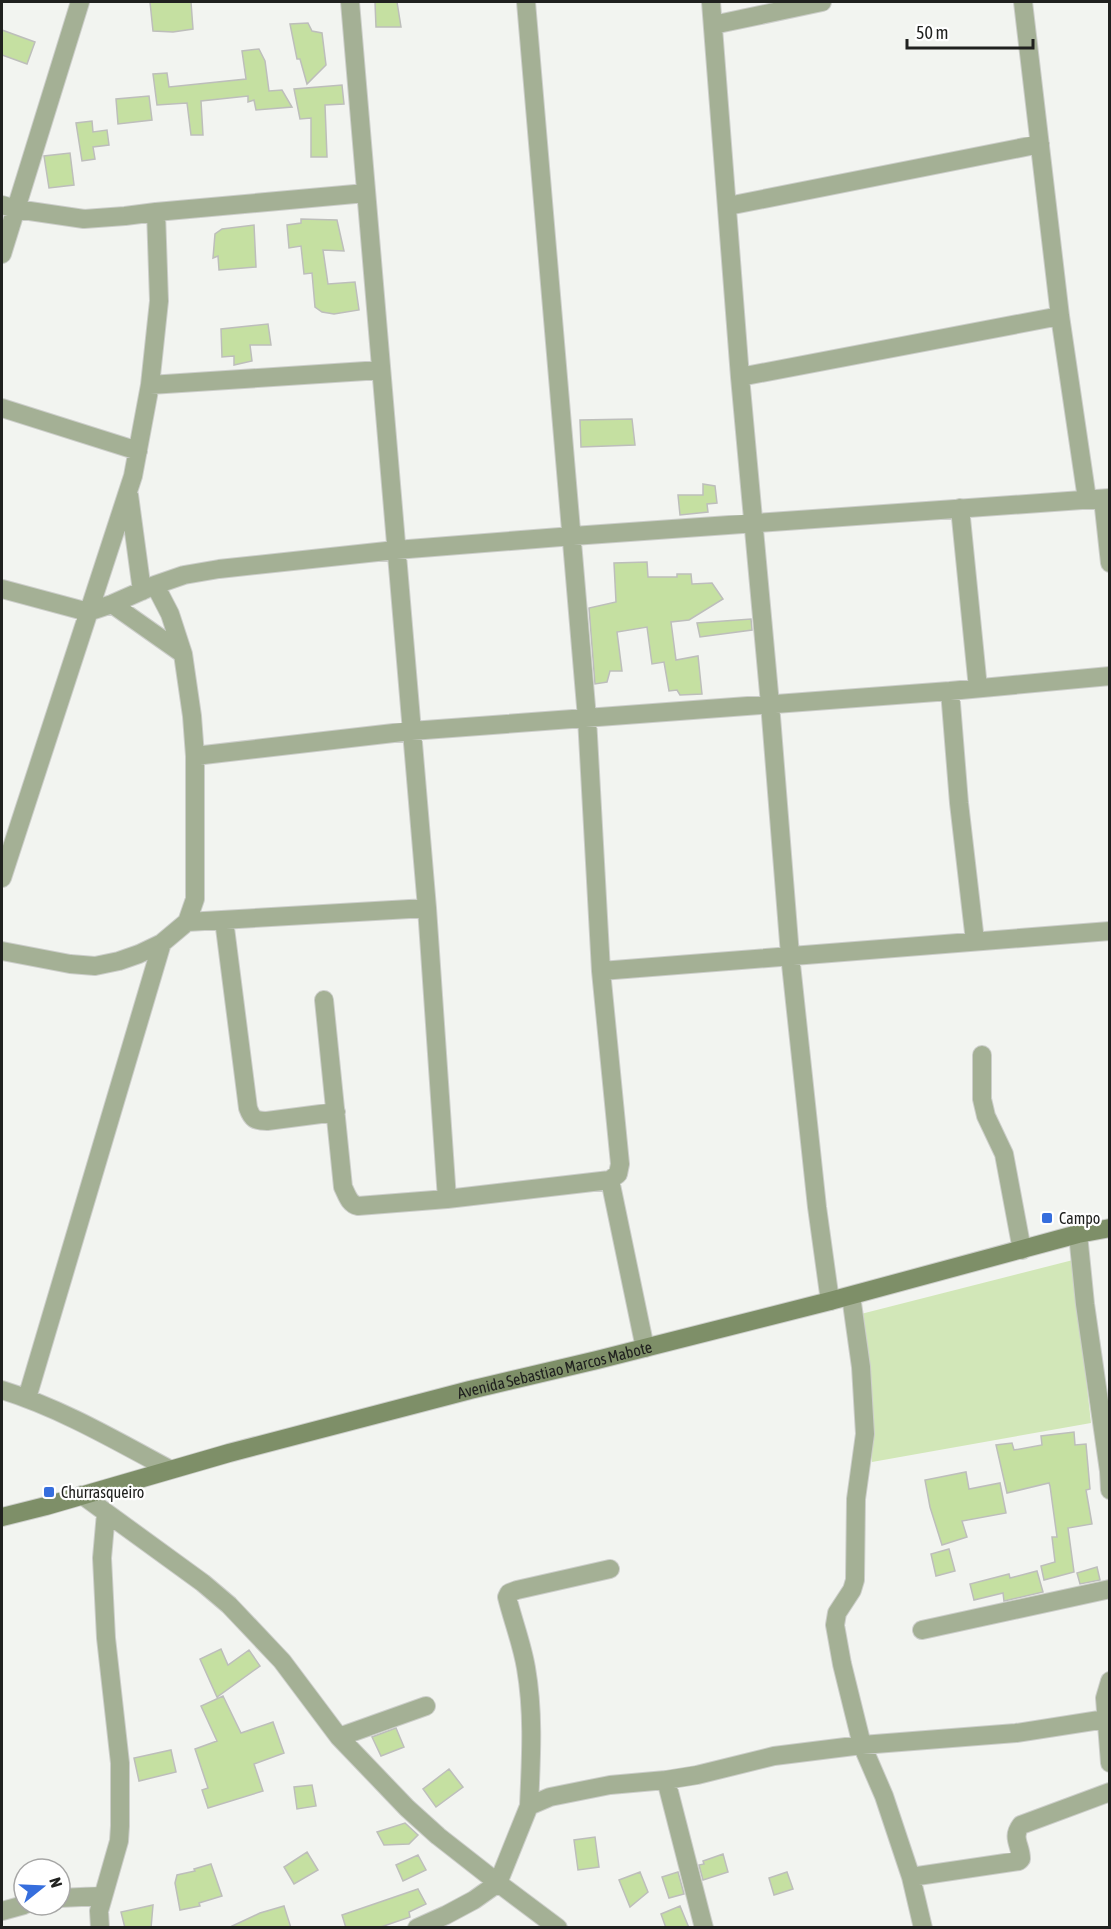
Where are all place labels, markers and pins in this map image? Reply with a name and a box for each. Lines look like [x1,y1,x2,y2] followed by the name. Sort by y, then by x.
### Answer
[1059,1209,1100,1228] place label: Campo
[1040,1211,1054,1225] marker: Campo
[61,1483,144,1502] place label: Churrasqueiro
[42,1485,56,1499] marker: Churrasqueiro

